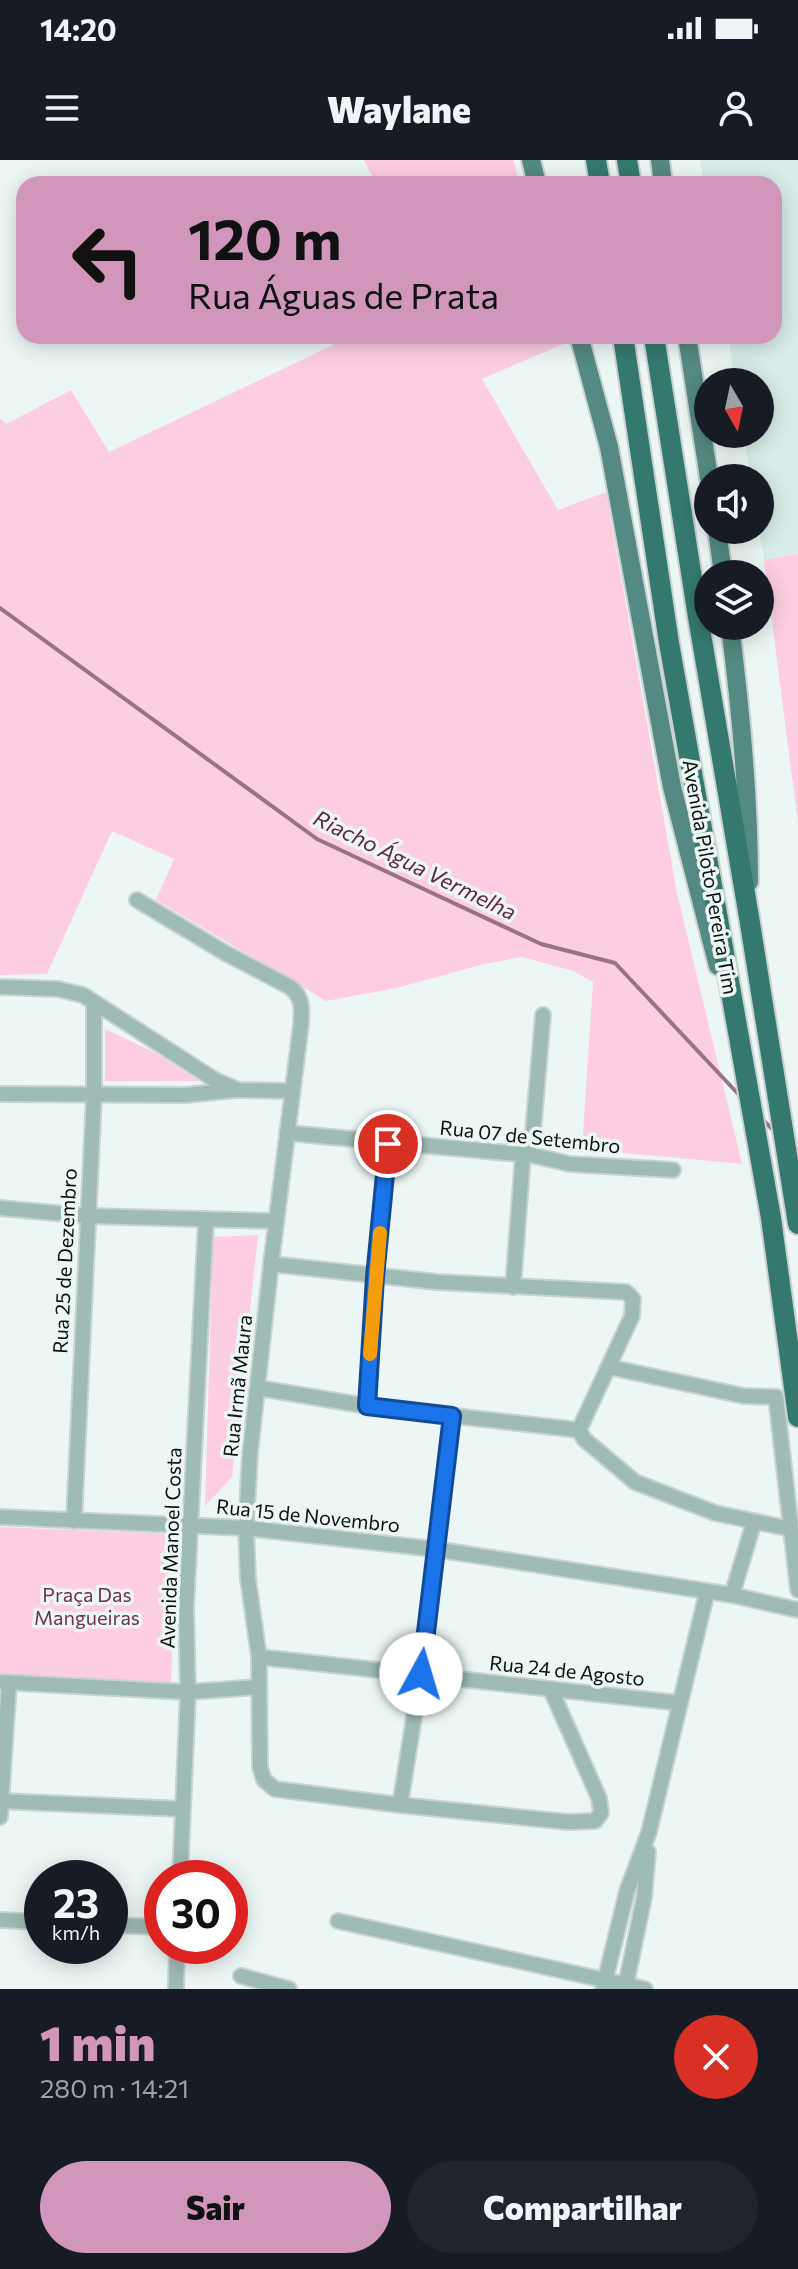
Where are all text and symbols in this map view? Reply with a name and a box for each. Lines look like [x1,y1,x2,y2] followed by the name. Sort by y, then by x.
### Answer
[40,10,117,47] text: 14:20
[40,86,84,130] icon: menu
[327,86,471,130] text: Waylane
[714,86,758,130] icon: person
[188,203,342,272] text: 120 m
[56,208,160,312] icon: left
[188,272,499,316] text: Rua Águas de Prata
[694,368,774,448] north arrow
[694,368,774,640] map controls
[694,464,774,544] button: sound
[694,560,774,640] button: layers
[679,758,743,996] street label: Avenida Piloto Pereira Tim
[310,804,521,925] water label: Riacho Água Vermelha
[354,1110,422,1178] pin
[439,1115,622,1157] street label: Rua 07 de Setembro
[366,1122,410,1166] icon: arrive
[47,1168,81,1354] street label: Rua 25 de Dezembro
[218,1314,256,1458] street label: Rua Irmã Maura
[154,1447,186,1649] street label: Avenida Manoel Costa
[215,1493,401,1537] street label: Rua 15 de Novembro
[34,1582,140,1629] park label: Praça Das Mangueiras
[379,1632,463,1716] position arrow
[488,1650,646,1690] street label: Rua 24 de Agosto
[144,1860,248,1964] speed limit sign: 30
[53,1877,99,1926] text: 23
[52,1920,100,1944] text: km/h
[40,2012,155,2071] text: 1 min
[674,2015,758,2099] button: close
[40,2072,189,2103] text: 280 m · 14:21
[40,2161,391,2253] button: Sair
[407,2161,758,2253] button: Compartilhar

